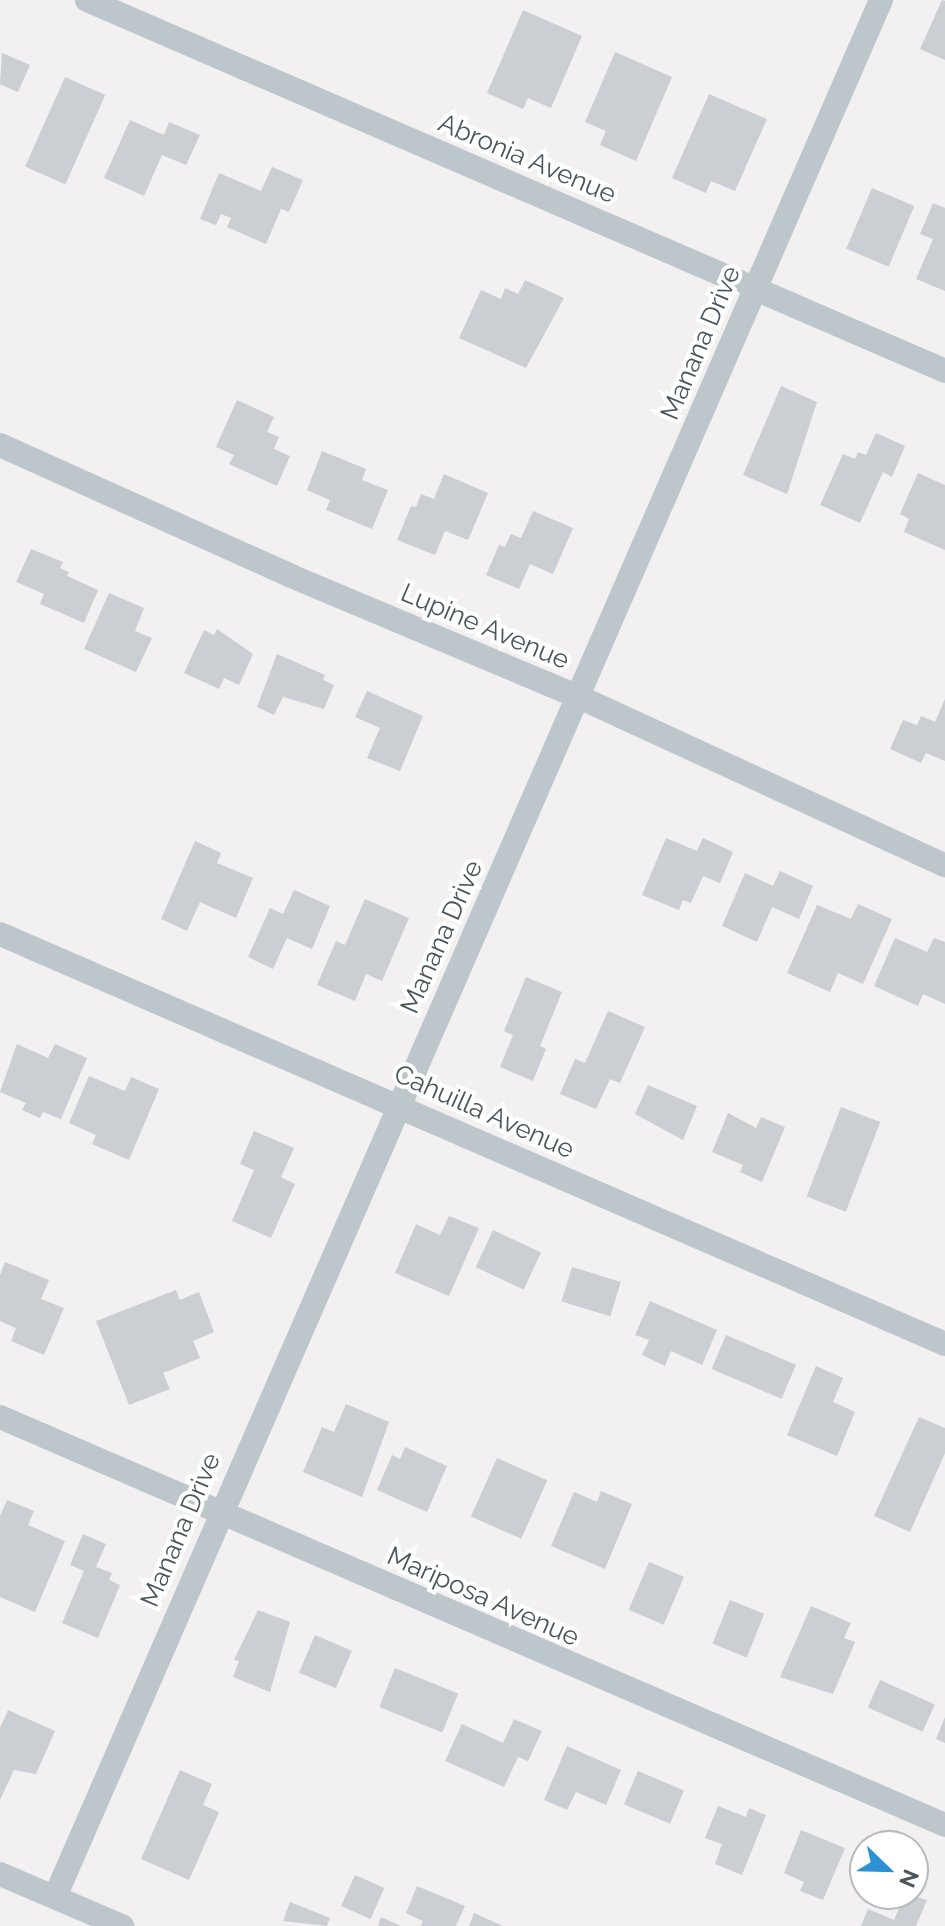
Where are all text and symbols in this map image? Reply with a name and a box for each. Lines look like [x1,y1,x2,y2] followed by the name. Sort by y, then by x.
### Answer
[433,107,621,211] street label: Abronia Avenue
[655,261,747,425] street label: Manana Drive
[396,577,574,677] street label: Lupine Avenue
[394,856,490,1018] street label: Manana Drive
[389,1058,579,1166] street label: Cahuilla Avenue
[135,1448,227,1612] street label: Manana Drive
[382,1541,584,1653] street label: Mariposa Avenue
[849,1830,929,1910] north arrow
[894,1866,925,1891] text: N

